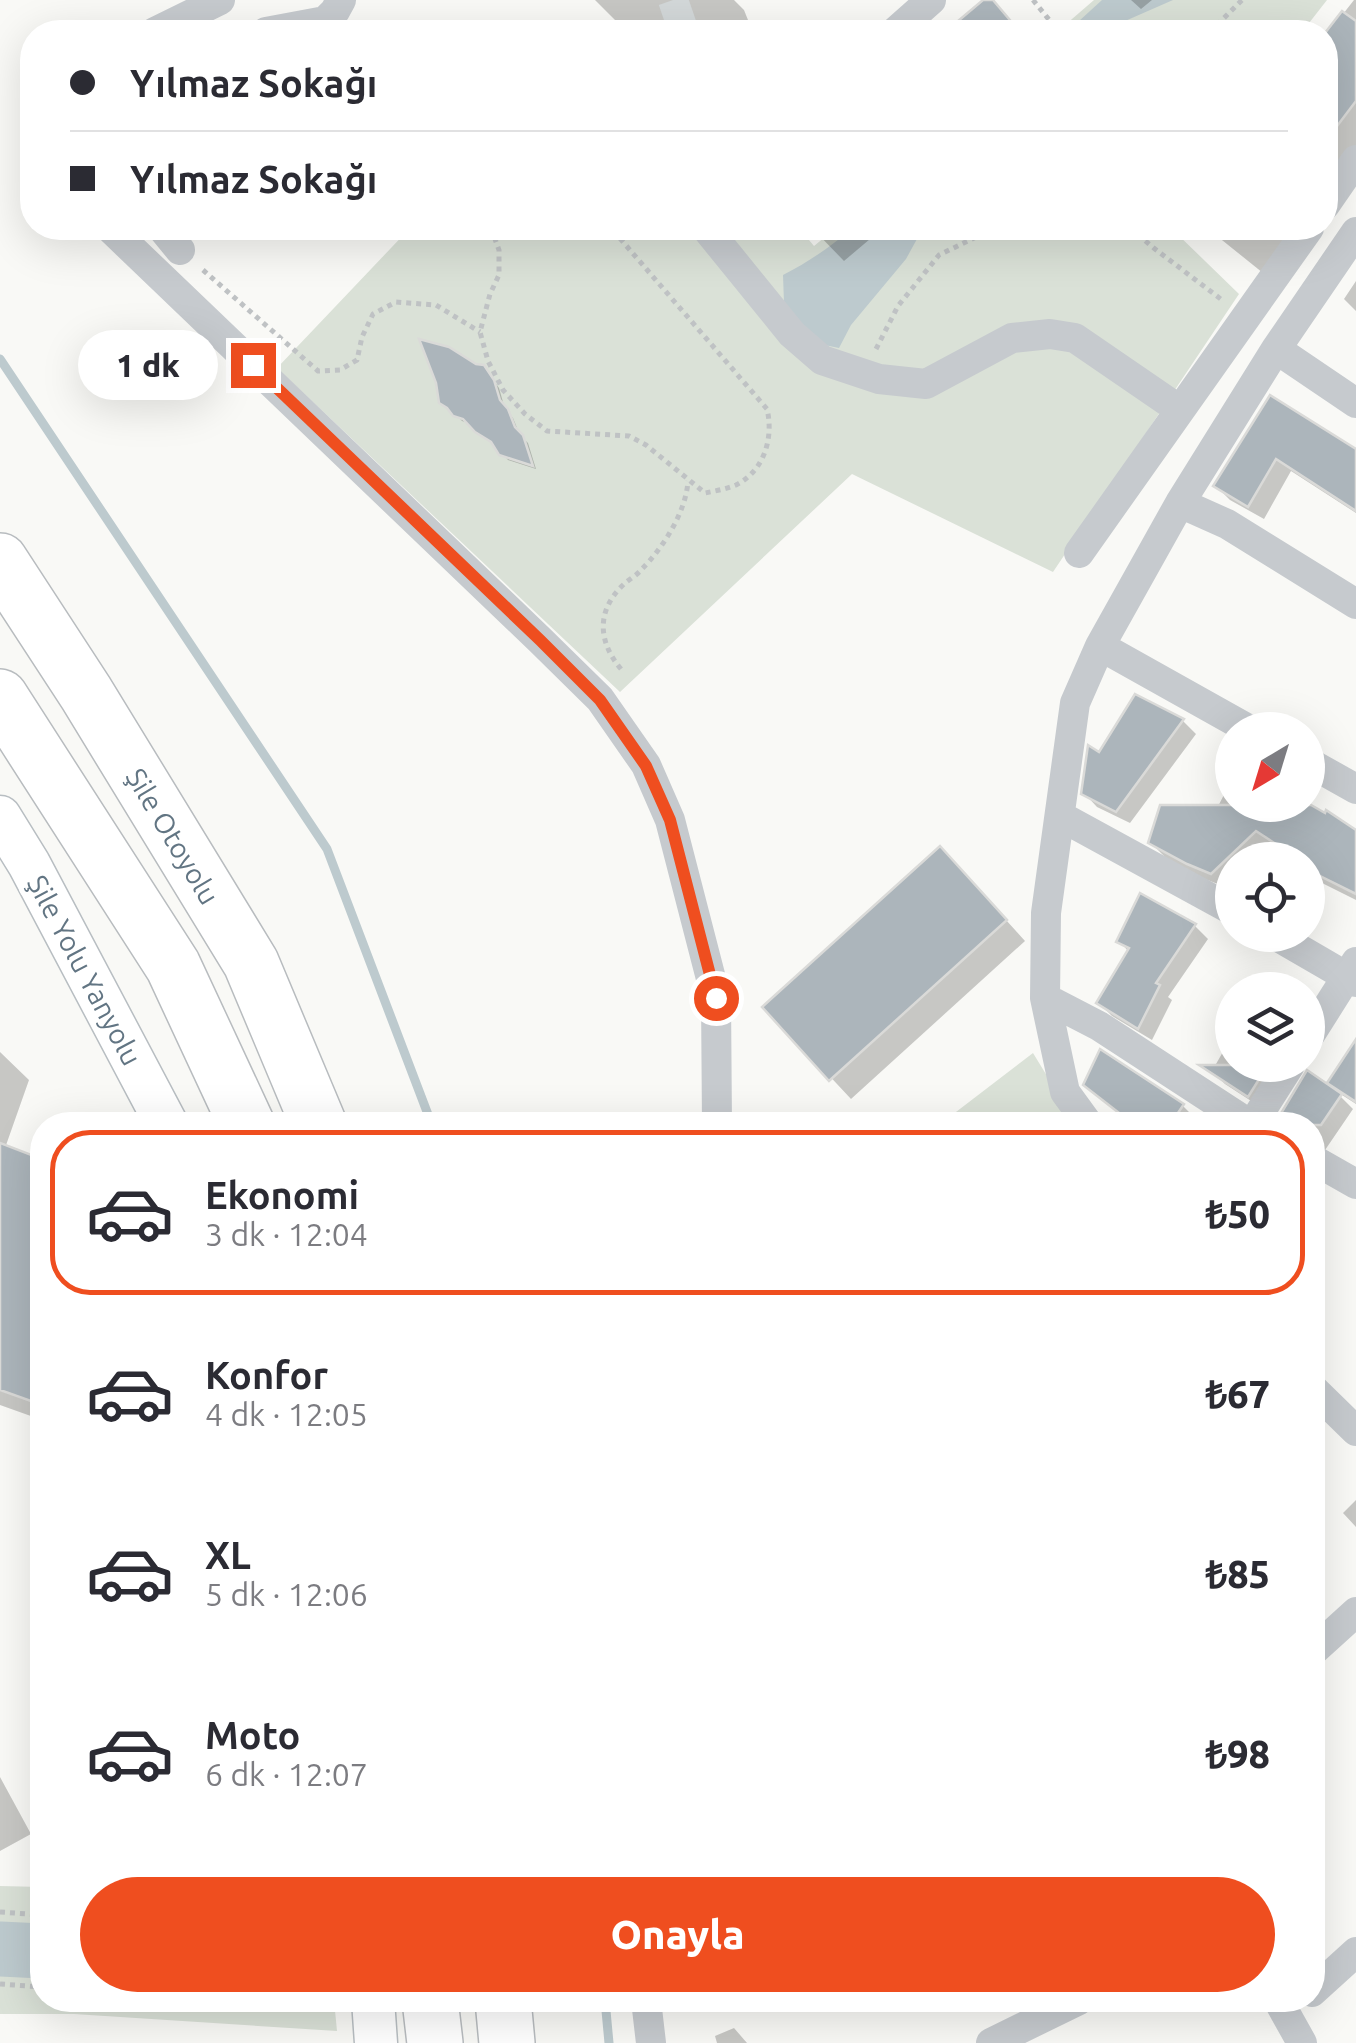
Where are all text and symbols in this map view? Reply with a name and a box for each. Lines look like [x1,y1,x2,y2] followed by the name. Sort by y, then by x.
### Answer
[130,62,377,104] text: Yılmaz Sokağı
[130,158,377,200] text: Yılmaz Sokağı
[78,330,218,400] callout: 1 dk
[231,343,276,388] route end
[116,347,180,383] text: 1 dk
[1215,712,1325,822] north arrow
[1215,712,1325,1082] map controls
[120,763,226,909] street label: Şile Otoyolu
[1215,842,1325,952] button: locate
[22,870,148,1070] street label: Şile Yolu Yanyolu
[1215,972,1325,1082] button: layers
[694,976,739,1021] route start
[85,1168,175,1258] icon: car
[205,1174,359,1216] text: Ekonomi
[1205,1193,1270,1235] text: ₺50
[205,1216,368,1252] text: 3 dk · 12:04
[85,1348,175,1438] icon: car
[205,1354,328,1396] text: Konfor
[1205,1373,1270,1415] text: ₺67
[205,1396,368,1432] text: 4 dk · 12:05
[85,1528,175,1618] icon: car
[205,1534,251,1576] text: XL
[1205,1553,1270,1595] text: ₺85
[205,1576,368,1612] text: 5 dk · 12:06
[85,1708,175,1798] icon: car
[205,1714,300,1756] text: Moto
[1205,1733,1270,1775] text: ₺98
[205,1756,368,1792] text: 6 dk · 12:07
[80,1877,1275,1992] button: Onayla

